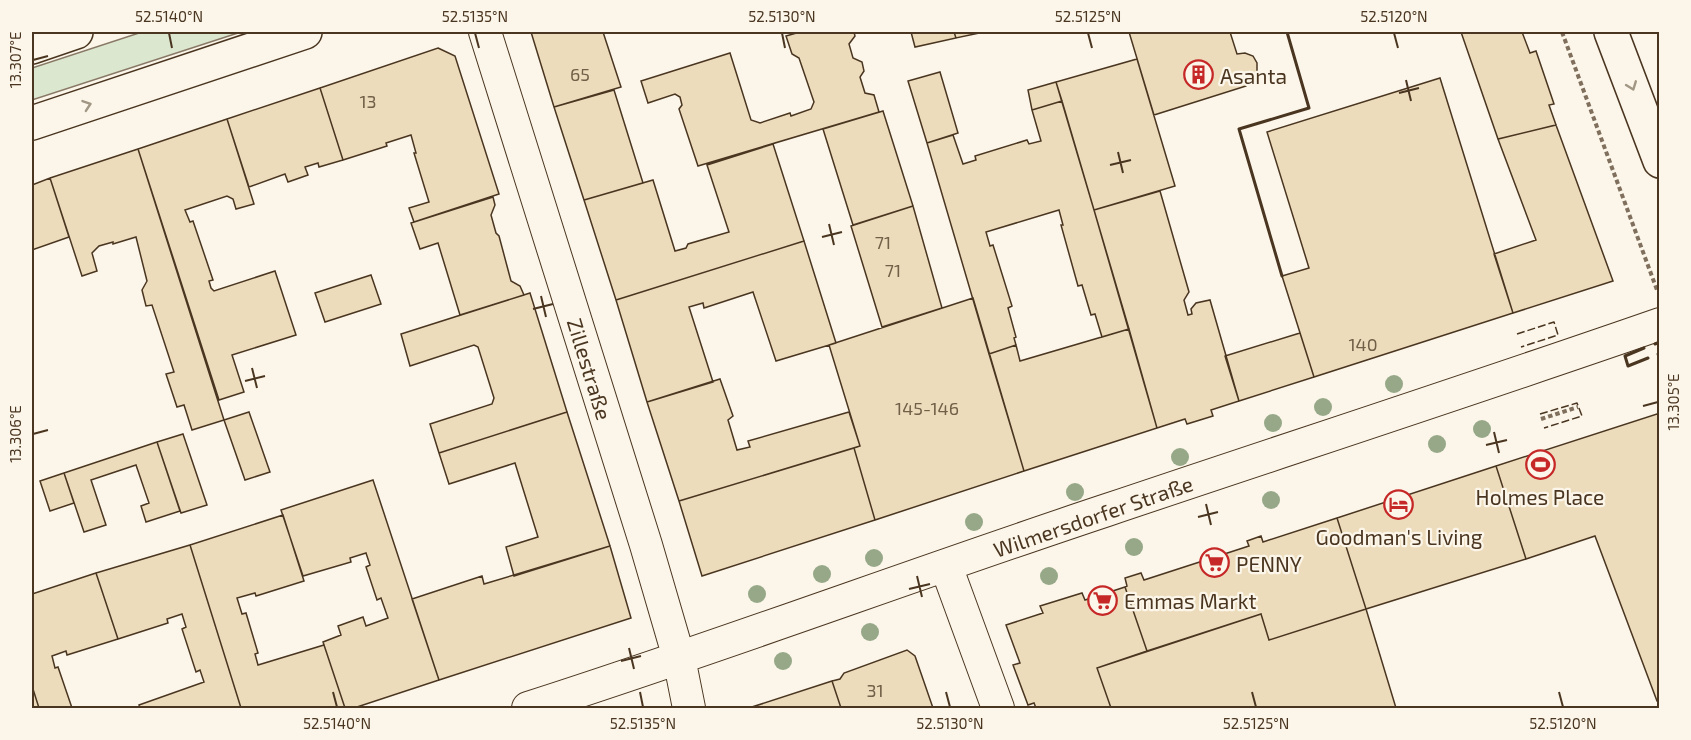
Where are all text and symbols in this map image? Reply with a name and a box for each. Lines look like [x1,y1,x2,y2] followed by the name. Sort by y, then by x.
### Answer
[135,7,203,25] text: 52.5140°N
[442,7,508,25] text: 52.5135°N
[748,7,816,25] text: 52.5130°N
[1055,7,1121,25] text: 52.5125°N
[1360,7,1428,25] text: 52.5120°N
[6,32,24,88] text: 13.307°E
[1183,59,1215,91] building icon: Asanta
[570,63,590,85] house number: 65
[1220,63,1287,88] place label: Asanta
[1624,80,1637,91] one-way arrow
[359,90,377,112] house number: 13
[81,99,92,112] one-way arrow
[875,231,891,253] house number: 71
[885,259,901,281] house number: 71
[563,315,617,423] street label: Zillestraße
[1348,333,1378,355] house number: 140
[1664,373,1682,431] text: 13.305°E
[895,397,959,419] house number: 145-146
[6,405,24,463] text: 13.306°E
[1524,449,1556,481] sports icon: Holmes Place
[990,470,1196,562] street label: Wilmersdorfer Straße
[1476,484,1604,509] place label: Holmes Place
[1383,489,1415,521] hotel icon: Goodman's Living
[1316,524,1483,549] place label: Goodman's Living
[1199,547,1231,579] supermarket icon: PENNY
[1236,551,1302,576] place label: PENNY
[1087,584,1119,616] supermarket icon: Emmas Markt
[1124,588,1257,613] place label: Emmas Markt
[866,679,884,701] house number: 31
[303,714,371,732] text: 52.5140°N
[610,714,676,732] text: 52.5135°N
[916,714,984,732] text: 52.5130°N
[1223,714,1289,732] text: 52.5125°N
[1529,714,1597,732] text: 52.5120°N

